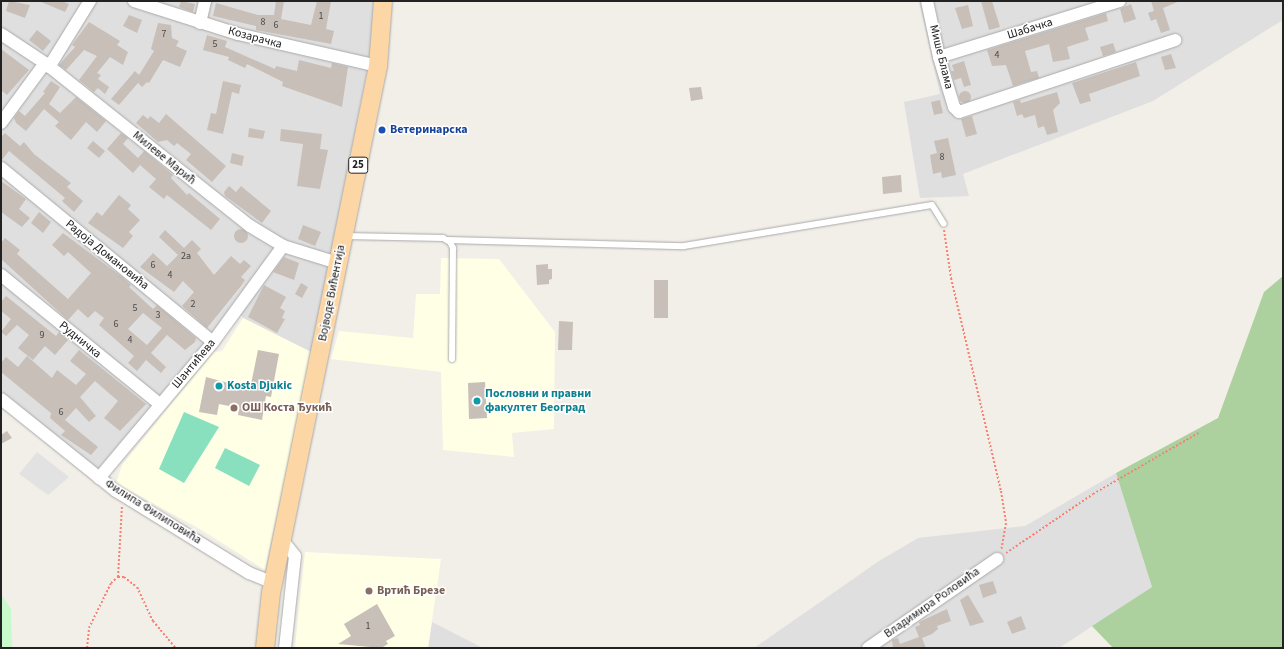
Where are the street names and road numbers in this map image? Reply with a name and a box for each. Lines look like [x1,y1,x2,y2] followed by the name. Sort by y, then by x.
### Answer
[1005,15,1055,43] street label: Шабачка
[926,23,956,91] street label: Мише Блама
[226,24,284,52] street label: Козарачка
[130,128,198,188] street label: Милеве Марић
[348,156,368,174] road number: 25
[62,217,152,293] street label: Радоја Домановића
[316,243,348,343] street label: Војводе Вићентија
[56,319,104,361] street label: Рудничка
[169,336,219,392] street label: Шантићева
[102,476,204,548] street label: Филипа Филиповића
[881,565,983,641] street label: Владимира Роловића

